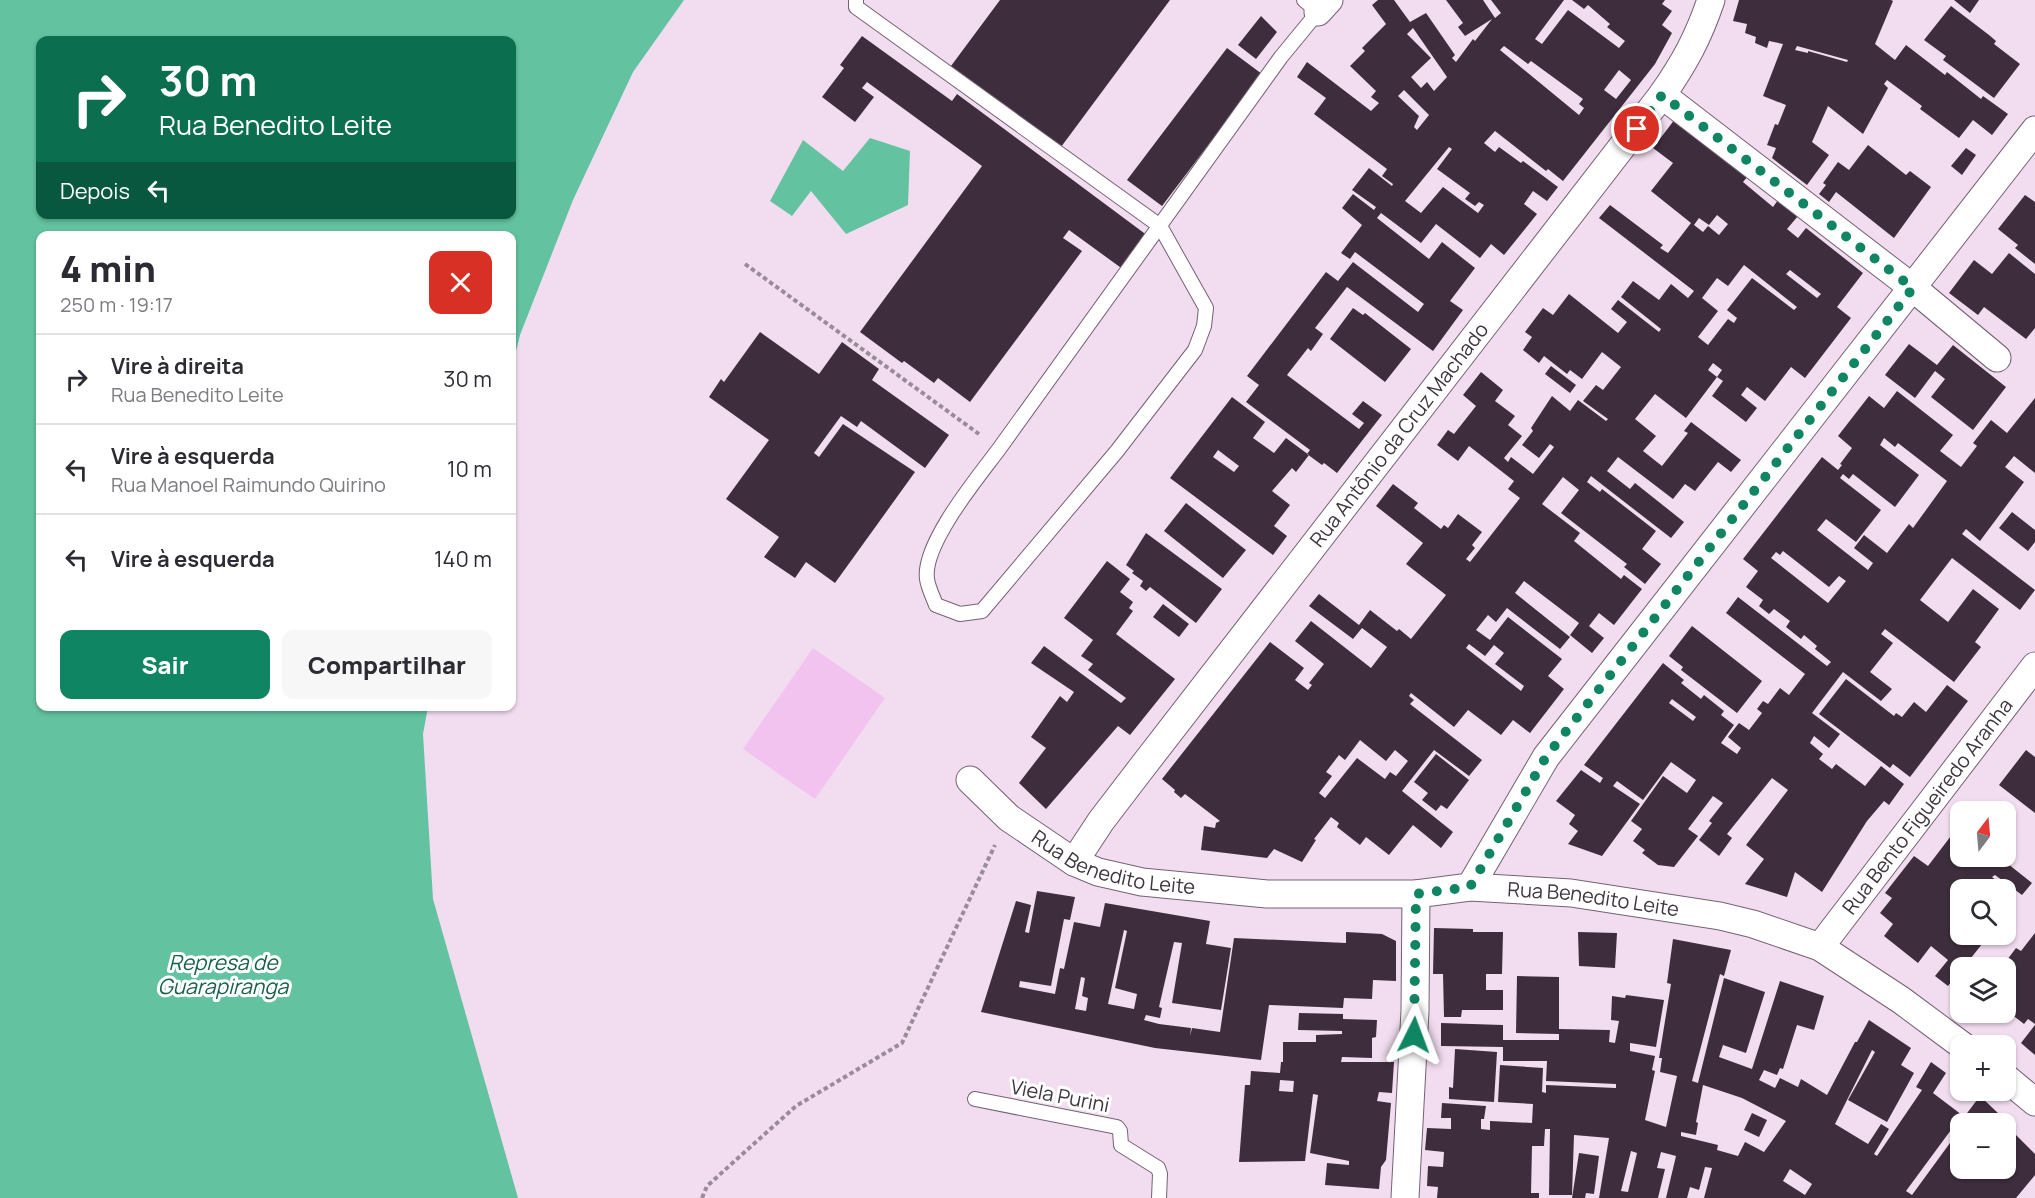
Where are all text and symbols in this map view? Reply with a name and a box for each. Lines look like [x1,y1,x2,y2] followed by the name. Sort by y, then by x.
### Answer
[159,51,257,109] text: 30 m
[60,60,138,138] icon: right
[1611,103,1662,154] pin
[159,106,392,143] text: Rua Benedito Leite
[1620,112,1653,145] icon: arrive
[142,174,175,207] icon: left
[60,176,130,206] text: Depois
[60,244,156,293] text: 4 min
[429,251,492,314] button: close
[60,291,173,318] text: 250 m · 19:17
[1303,317,1494,552] street label: Rua Antônio da Cruz Machado
[111,351,244,381] text: Vire à direita
[60,363,93,396] icon: right
[443,364,492,394] text: 30 m
[111,381,284,408] text: Rua Benedito Leite
[111,441,275,471] text: Vire à esquerda
[60,453,93,486] icon: left
[447,454,492,484] text: 10 m
[111,471,386,498] text: Rua Manoel Raimundo Quirino
[60,543,93,576] icon: left
[111,544,275,574] text: Vire à esquerda
[434,544,492,574] text: 140 m
[60,630,270,699] button: Sair
[282,630,492,699] button: Compartilhar
[1836,693,2019,920] street label: Rua Bento Figueiredo Aranha
[1950,801,2016,867] north arrow
[1950,801,2016,1179] map controls
[1027,823,1196,900] street label: Rua Benedito Leite
[1507,875,1681,922] street label: Rua Benedito Leite
[1950,879,2016,945] button: search
[158,948,290,1000] water label: Represa de Guarapiranga
[1950,957,2016,1023] button: layers
[1382,1003,1446,1067] position arrow
[1950,1035,2016,1101] button: +
[1008,1073,1112,1118] street label: Viela Purini
[1950,1113,2016,1179] button: −

